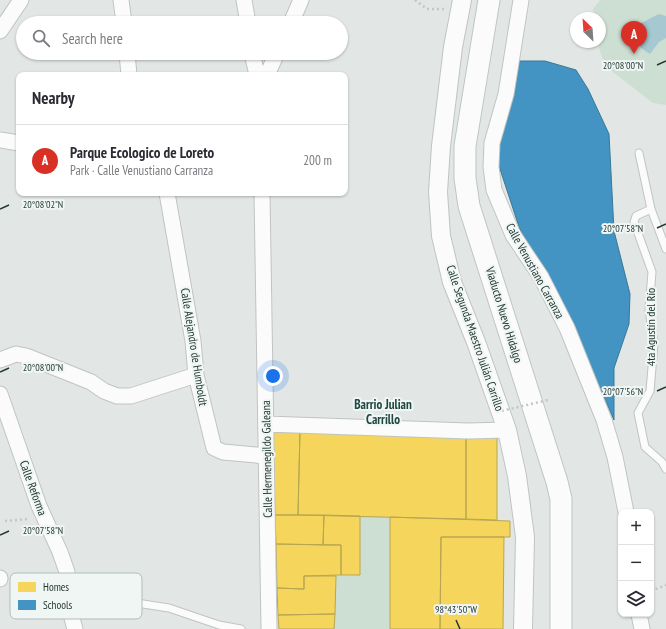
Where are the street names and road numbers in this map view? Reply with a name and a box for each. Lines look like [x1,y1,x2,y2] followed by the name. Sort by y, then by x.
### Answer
[503,220,568,321] street label: Calle Venustiano Carranza
[443,263,508,413] street label: Calle Segunda Maestro Julián Carrillo
[482,264,526,365] street label: Viaducto Nuevo Hidalgo
[178,287,211,408] street label: Calle Alejandro de Humboldt
[643,288,658,366] street label: 4ta Agustín del Río
[258,400,275,518] street label: Calle Hermenegildo Galeana
[17,458,50,518] street label: Calle Reforma

